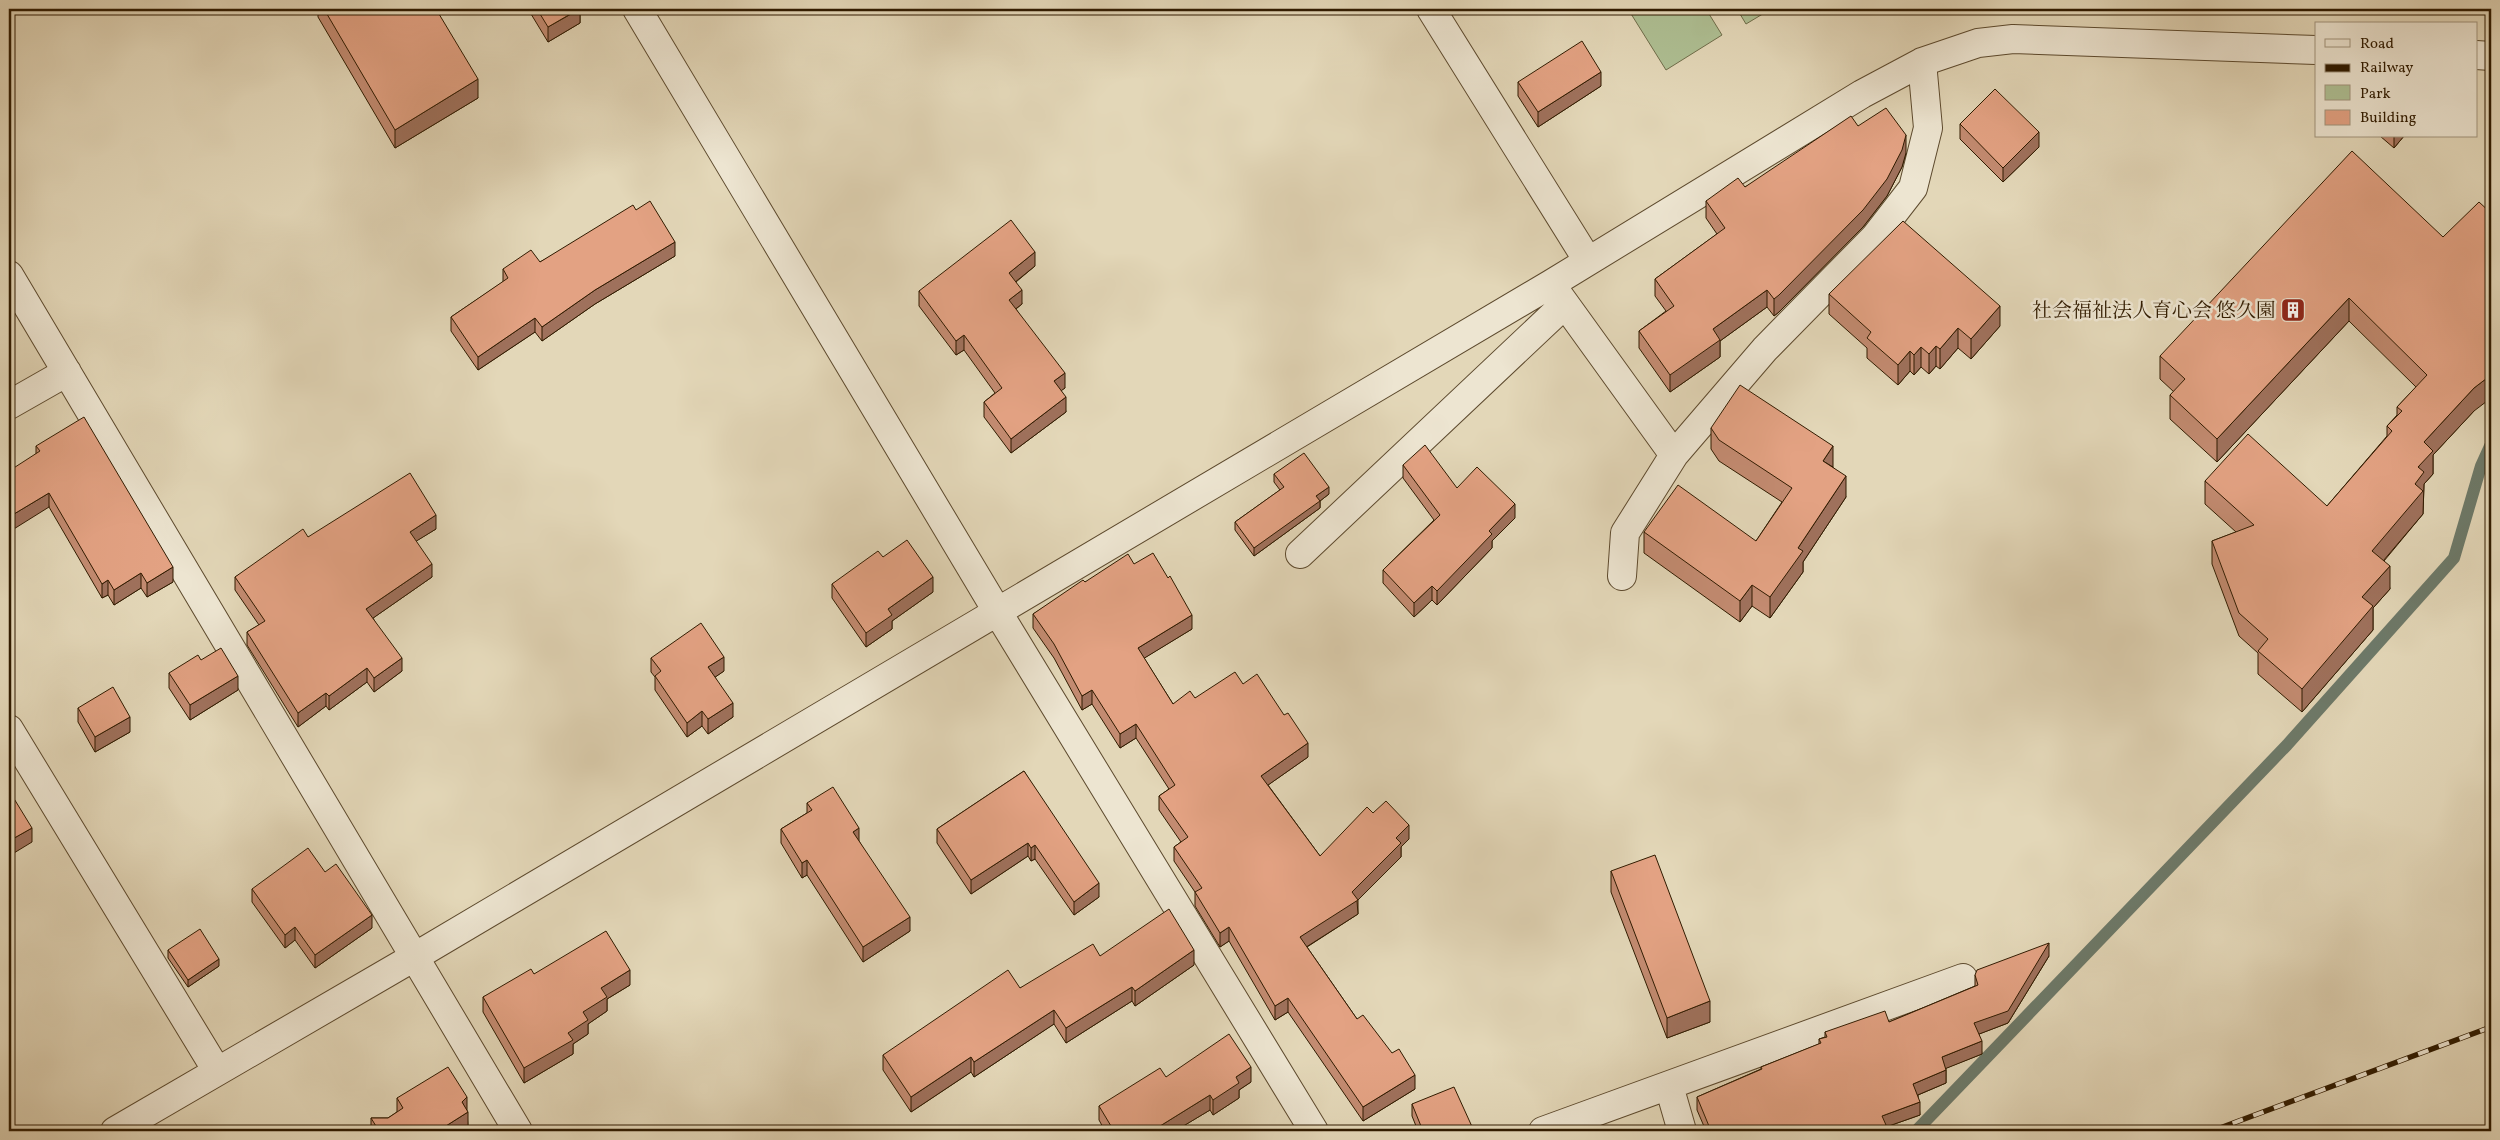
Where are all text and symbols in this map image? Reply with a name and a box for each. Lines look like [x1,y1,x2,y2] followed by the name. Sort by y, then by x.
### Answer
[2315,22,2478,138] legend
[2360,34,2394,55] text: Road
[2360,58,2413,79] text: Railway
[2360,84,2391,105] text: Park
[2360,108,2417,129] text: Building
[2280,297,2306,323] building icon: 社会福祉法人育心会 悠久園
[2032,298,2276,326] place label: 社会福祉法人育心会 悠久園

